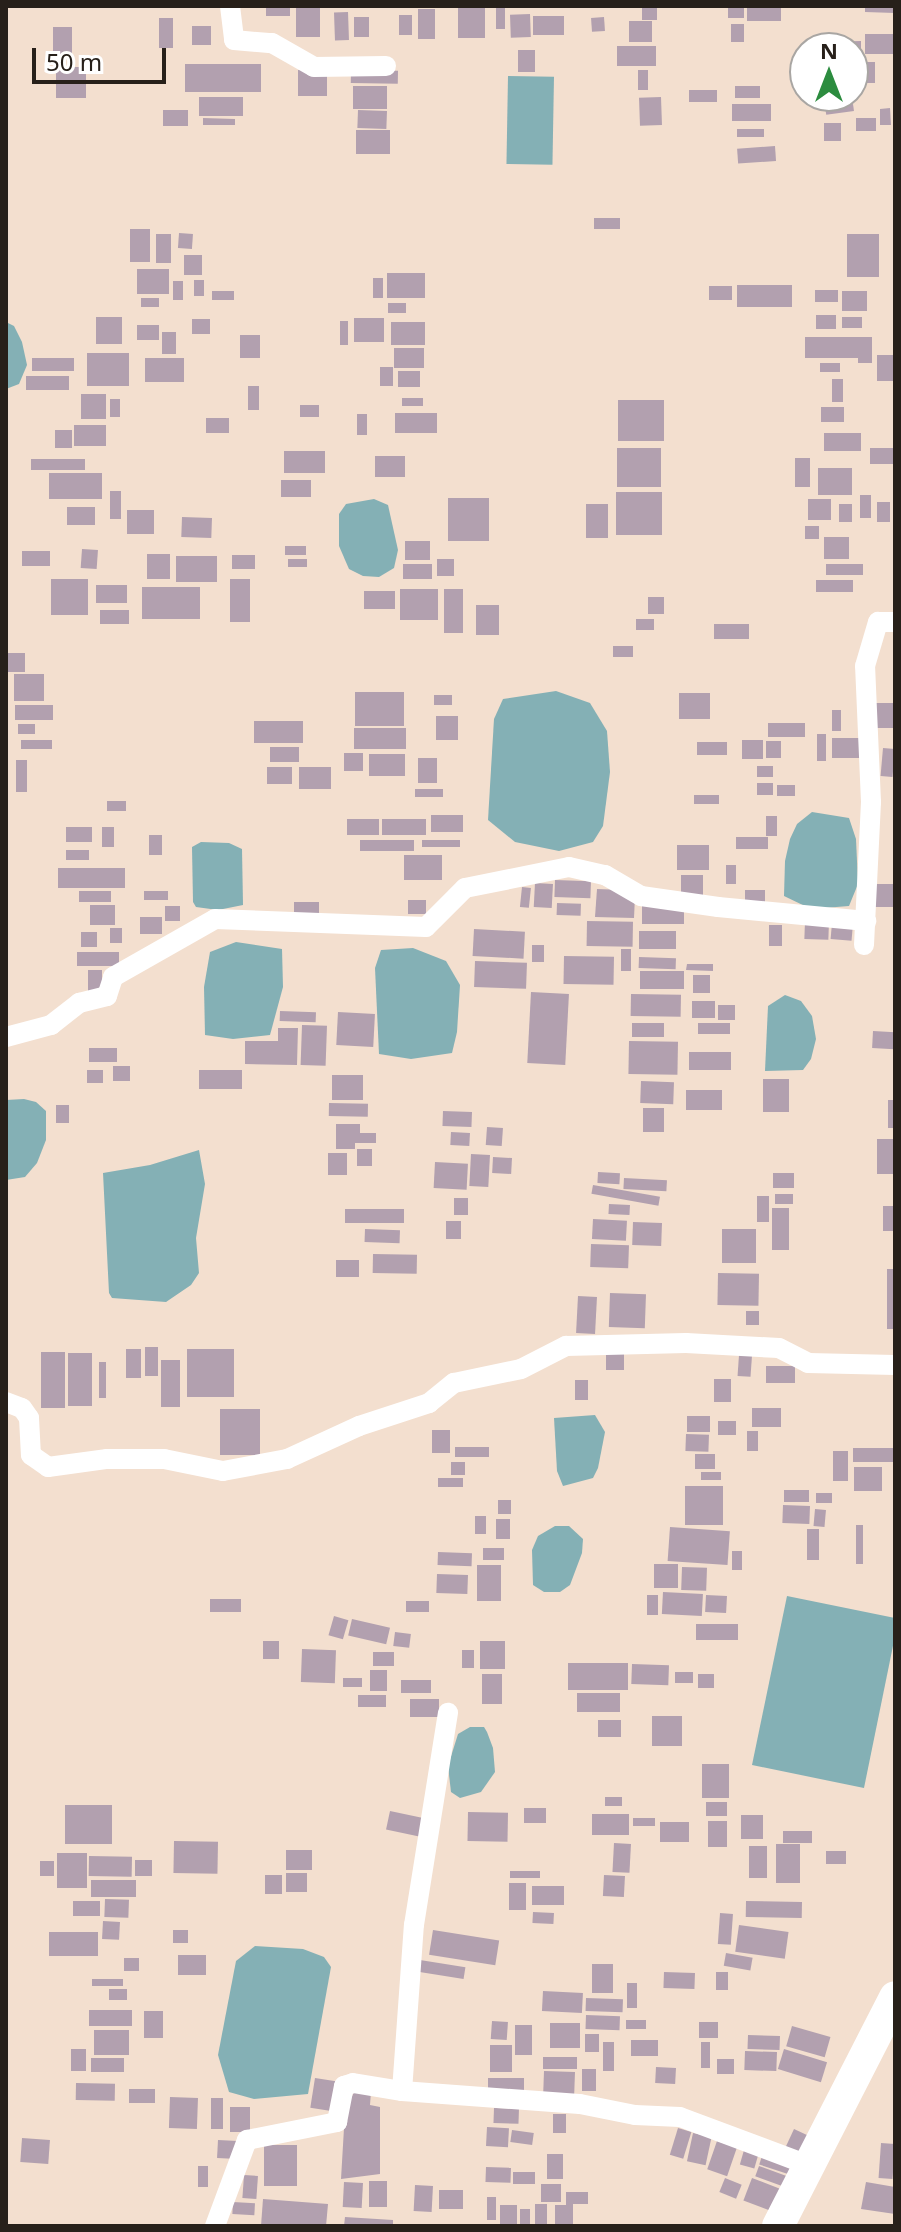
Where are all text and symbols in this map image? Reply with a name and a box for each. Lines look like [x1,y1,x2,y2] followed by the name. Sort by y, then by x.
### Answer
[36,32,170,82] scale bar
[789,32,869,112] north arrow
[820,35,838,65] text: N
[46,45,102,78] text: 50 m

